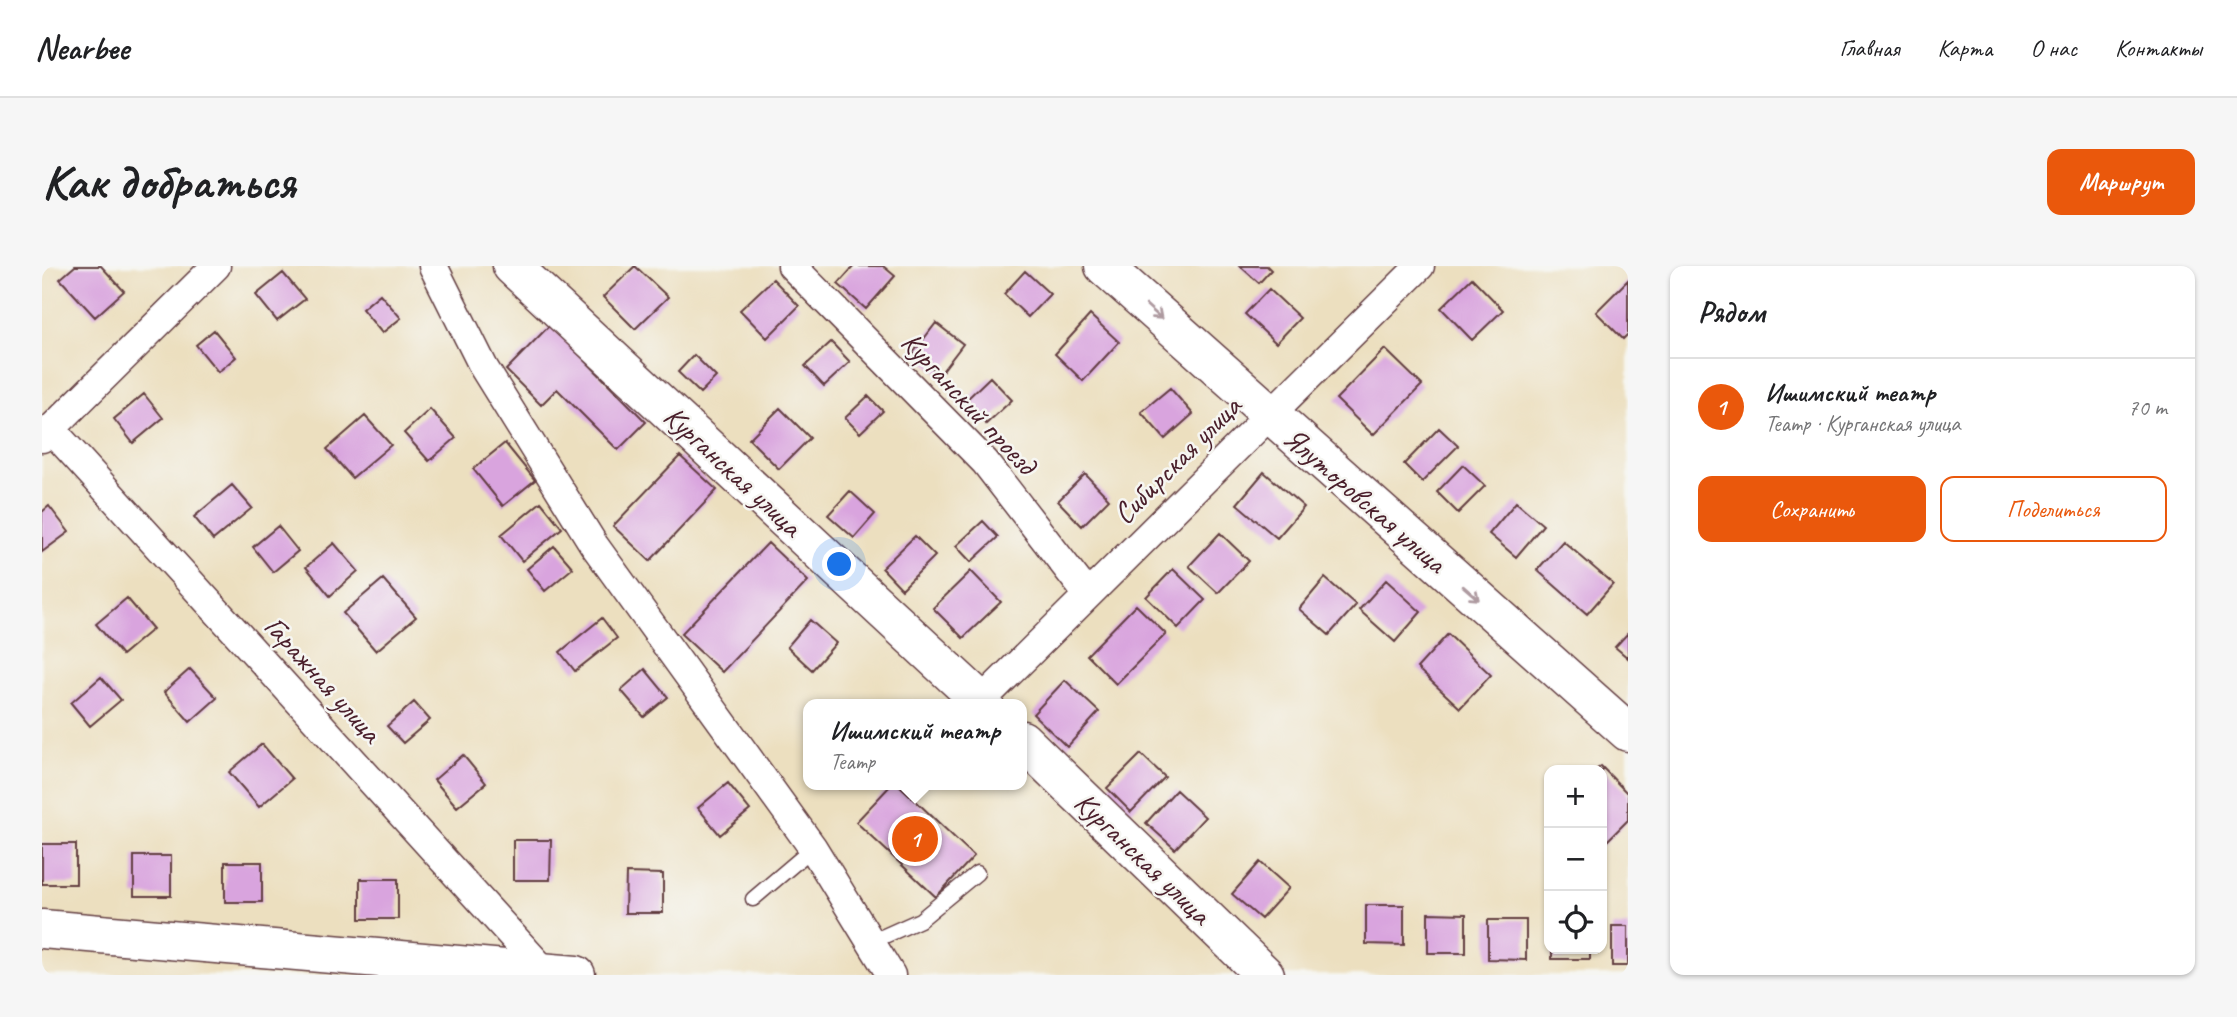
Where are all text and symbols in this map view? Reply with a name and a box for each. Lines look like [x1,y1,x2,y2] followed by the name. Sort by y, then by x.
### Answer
[35,27,129,69] text: Nearbee
[1839,33,1900,63] text: Главная
[1938,33,1992,63] text: Карта
[2030,33,2077,63] text: О нас
[2115,33,2202,63] text: Контакты
[2047,149,2195,215] button: Маршрут
[42,151,295,213] text: Как добраться
[1698,293,1765,331] text: Рядом
[1145,304,1163,320] one-way arrow
[893,323,1047,484] street label: Курганский проезд
[1765,376,1936,409] text: Ишимский театр
[1105,386,1251,532] street label: Сибирская улица
[1716,393,1726,422] text: 1
[2128,393,2167,422] text: 70 m
[656,397,812,546] street label: Курганская улица
[1765,409,1960,438] text: Театр · Курганская улица
[1276,419,1456,582] street label: Ялуторовская улица
[1698,476,1926,542] button: Сохранить
[1940,476,2167,542] button: Поделиться
[822,547,856,581] your location
[1461,585,1479,601] one-way arrow
[256,608,391,752] street label: Гаражная улица
[803,699,1027,790] popup
[830,714,1000,747] text: Ишимский театр
[830,747,875,776] text: Театр
[1544,765,1607,954] map controls
[1544,765,1607,828] button: +
[1067,783,1221,934] street label: Курганская улица
[892,813,938,865] pin: 1
[1544,828,1607,891] button: −
[1544,891,1607,954] button: locate

